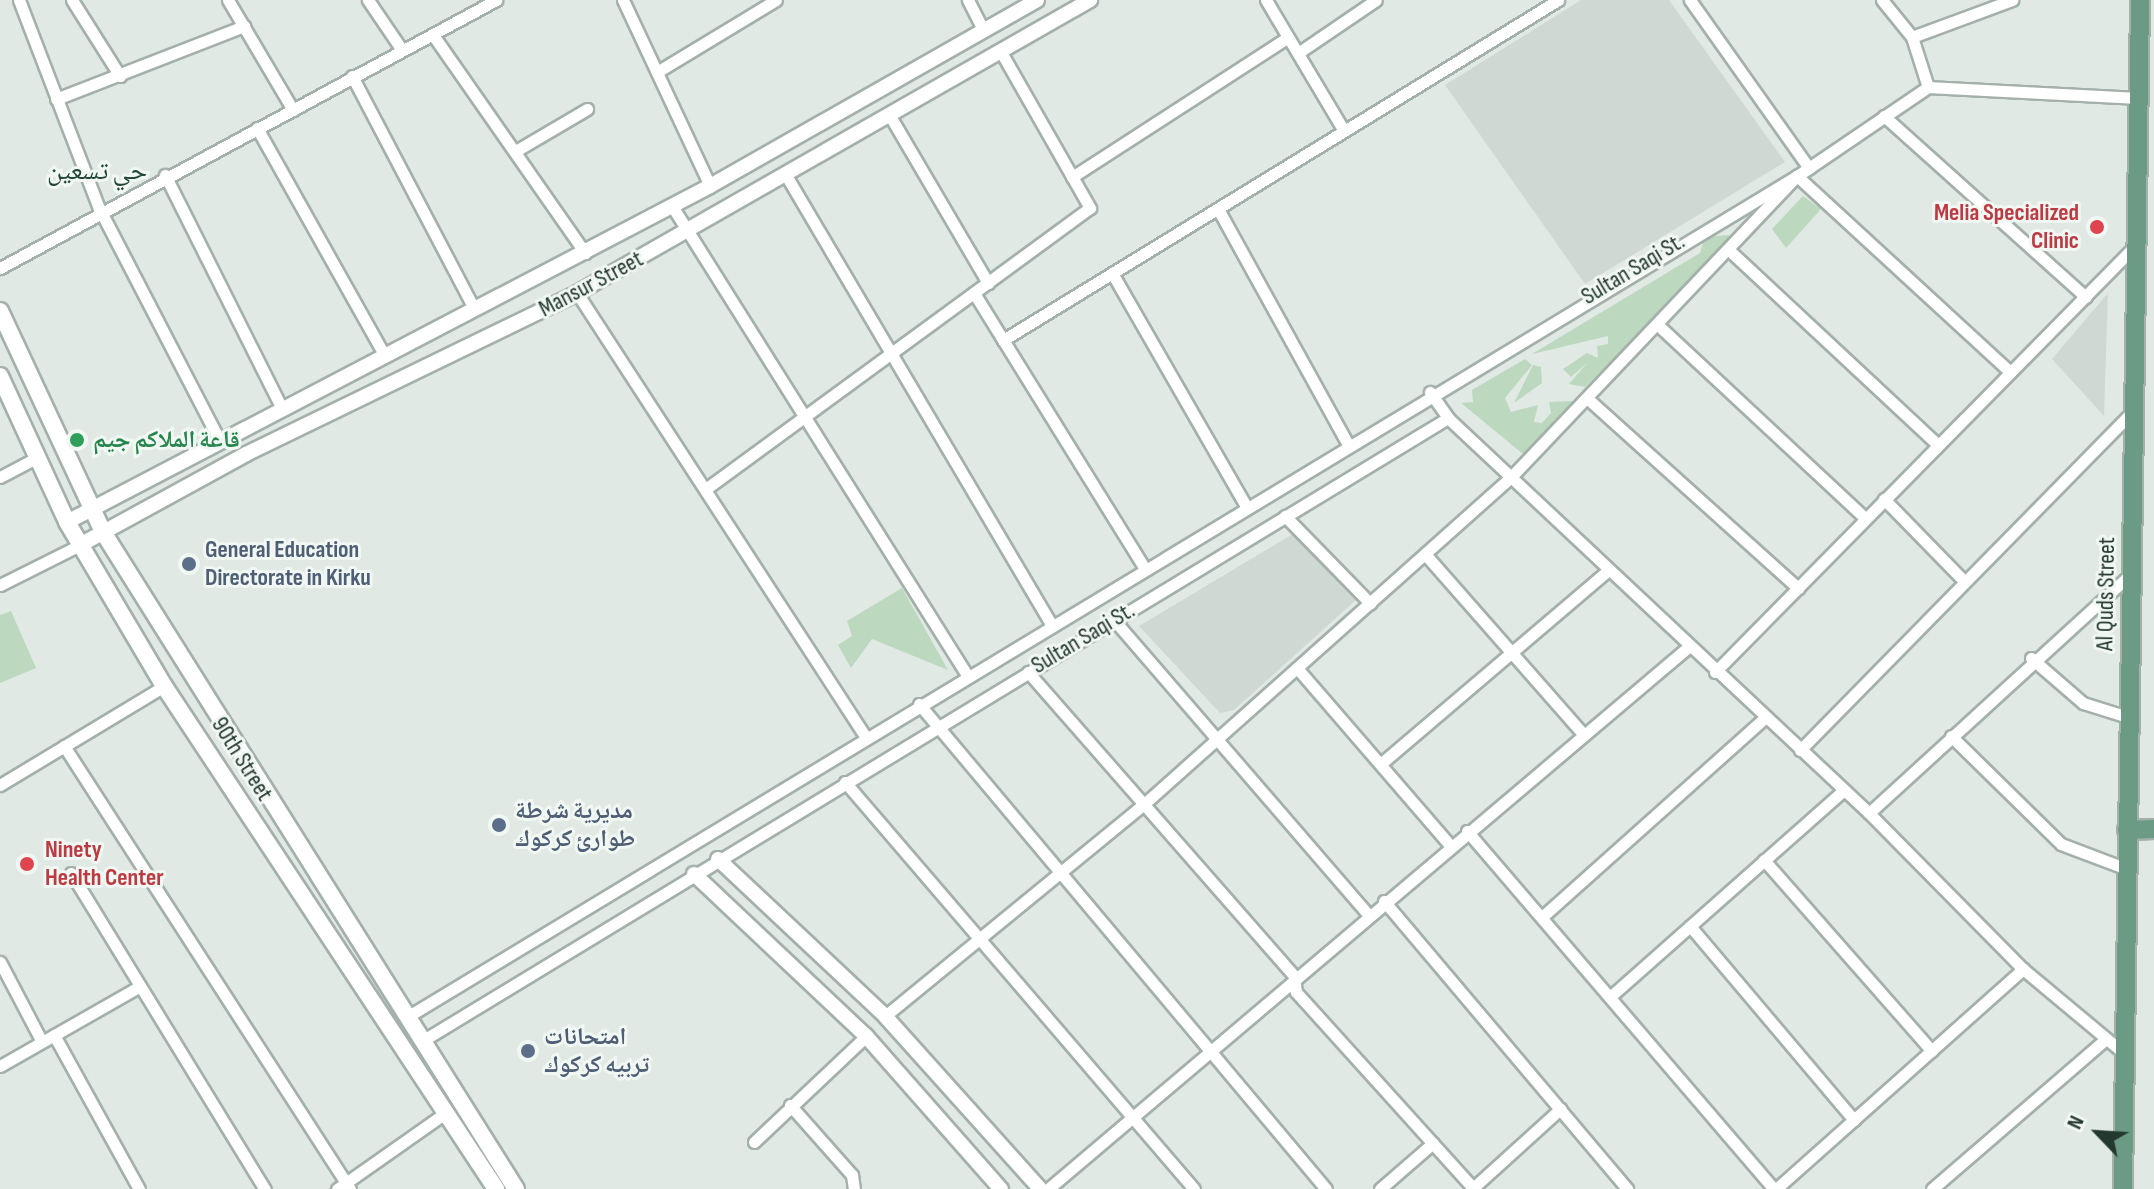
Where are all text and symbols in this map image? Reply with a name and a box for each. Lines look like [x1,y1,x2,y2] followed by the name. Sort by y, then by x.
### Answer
[47,156,147,188] district label: حي تسعين
[1934,199,2079,255] place label: Melia Specialized Clinic
[2086,216,2108,238] marker: Melia Specialized Clinic
[1576,227,1690,311] street label: Sultan Saqi St.
[534,245,648,323] street label: Mansur Street
[93,426,240,454] place label: قاعة الملاكم جيم
[68,431,86,449] marker: قاعة الملاكم جيم
[205,536,371,592] place label: General Education Directorate in Kirku
[2091,537,2121,651] street label: Al Quds Street
[180,555,198,573] marker: General Education Directorate in Kirku
[1026,596,1140,680] street label: Sultan Saqi St.
[205,712,279,806] street label: 90th Street
[515,797,636,853] place label: مديرية شرطة طوارئ كركوك
[490,816,508,834] marker: مديرية شرطة طوارئ كركوك
[45,836,164,892] place label: Ninety Health Center
[16,853,38,875] marker: Ninety Health Center
[544,1023,649,1079] place label: امتحانات تربيه كركوك
[519,1042,537,1060] marker: امتحانات تربيه كركوك
[2058,1093,2138,1173] north arrow
[2061,1112,2091,1134] text: N

